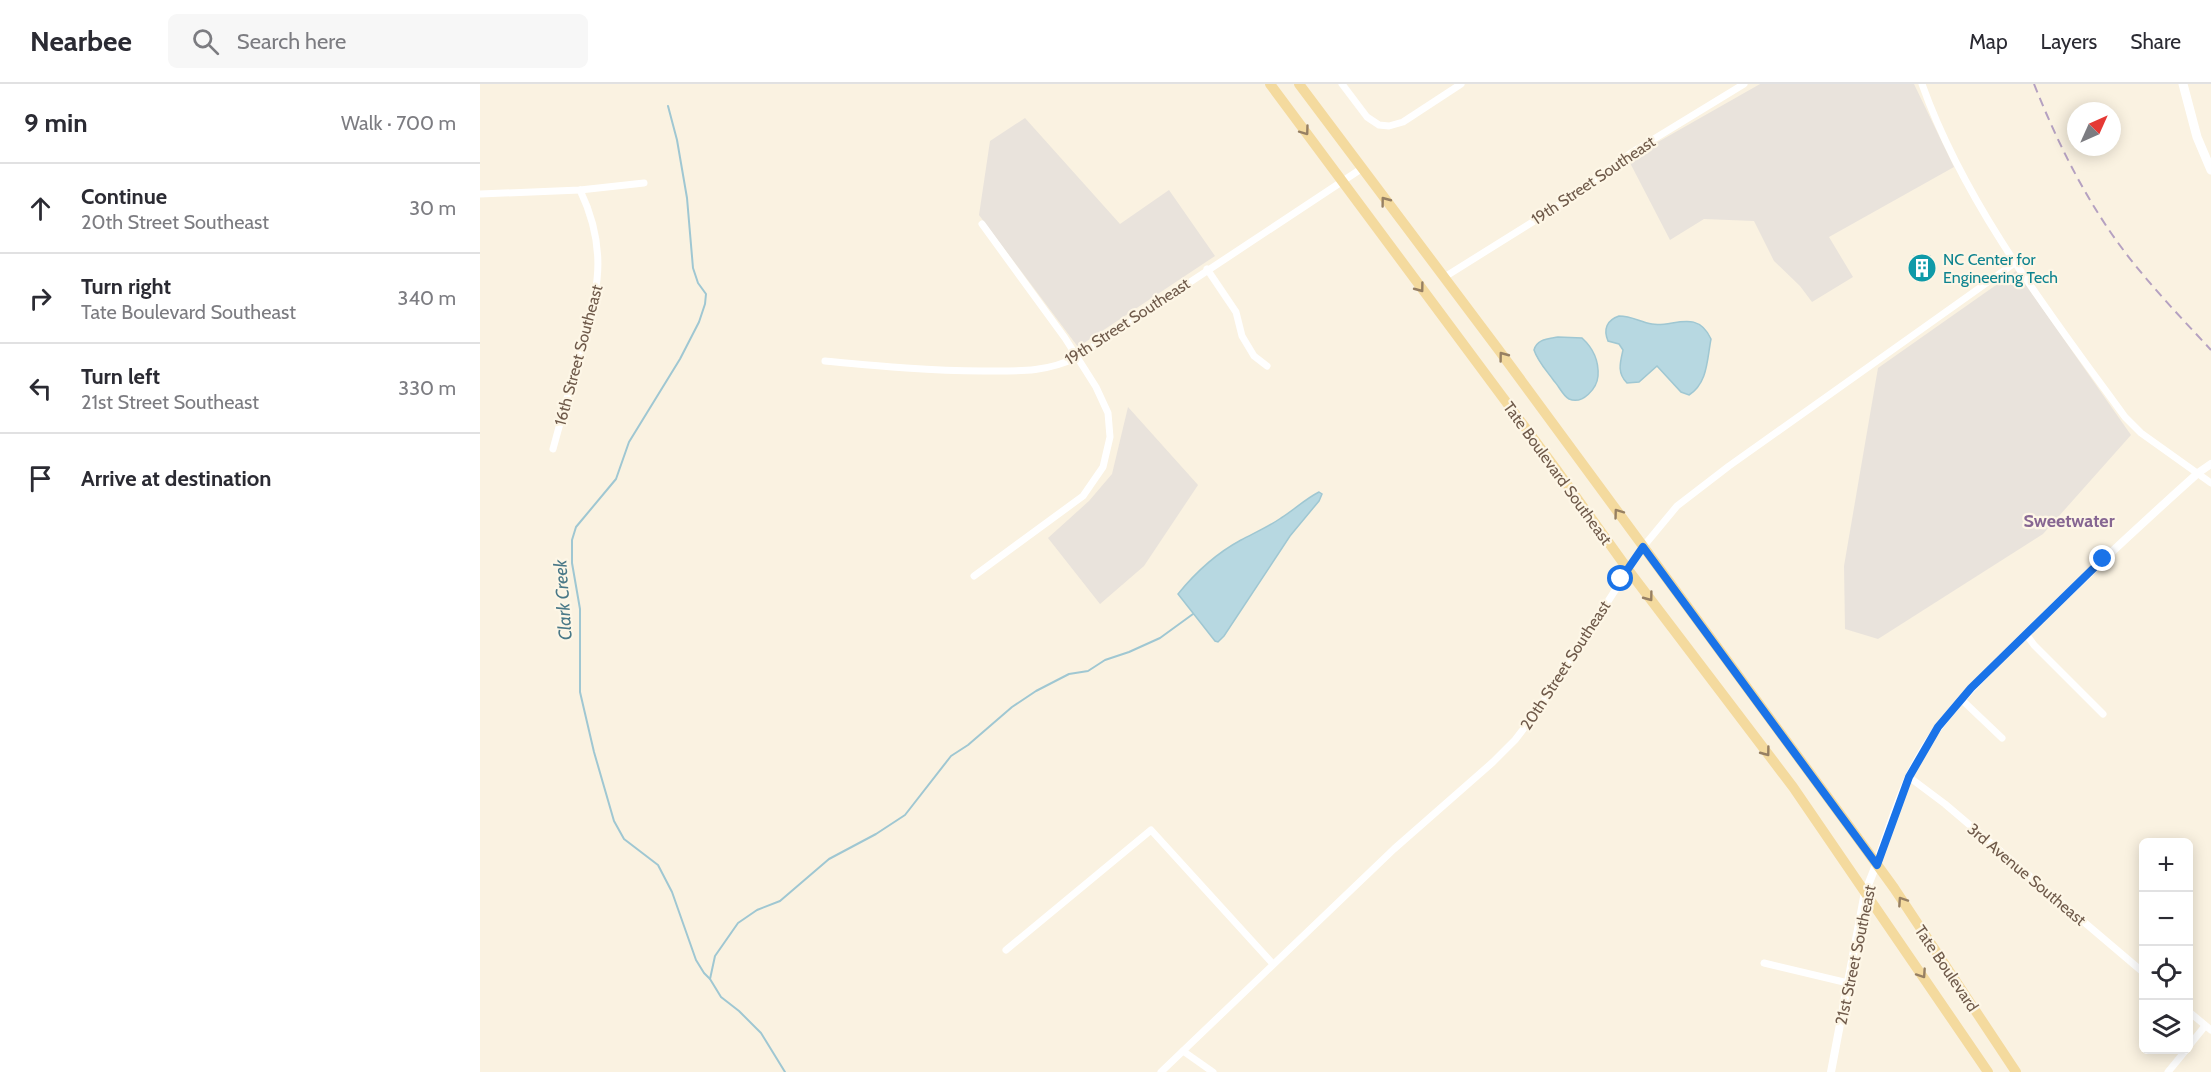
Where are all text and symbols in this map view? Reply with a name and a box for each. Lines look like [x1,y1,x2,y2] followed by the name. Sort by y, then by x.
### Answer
[168,14,588,68] search box
[30,24,132,58] text: Nearbee
[189,25,222,58] icon: search
[237,28,346,55] text: Search here
[1969,29,2008,54] text: Map
[2041,29,2097,54] text: Layers
[2130,29,2181,54] text: Share
[2067,102,2121,156] north arrow
[24,107,88,139] text: 9 min
[341,111,456,135] text: Walk · 700 m
[1297,125,1308,136] one-way arrow
[1528,132,1659,229] street label: 19th Street Southeast
[81,183,167,210] text: Continue
[24,192,57,225] icon: ahead
[409,196,456,220] text: 30 m
[1382,196,1393,207] one-way arrow
[81,210,269,234] text: 20th Street Southeast
[1943,250,2058,287] place label: NC Center for Engineering Tech
[1906,252,1938,284] building icon: NC Center for Engineering Tech
[81,273,171,300] text: Turn right
[1061,274,1194,369] street label: 19th Street Southeast
[24,282,57,315] icon: right
[551,282,607,428] street label: 16th Street Southeast
[1413,282,1424,293] one-way arrow
[398,286,456,310] text: 340 m
[81,300,296,324] text: Tate Boulevard Southeast
[1499,352,1510,363] one-way arrow
[81,363,160,390] text: Turn left
[24,372,57,405] icon: left
[398,376,456,400] text: 330 m
[81,390,259,414] text: 21st Street Southeast
[1499,398,1616,549] street label: Tate Boulevard Southeast
[24,462,57,495] icon: arrive
[81,465,271,492] text: Arrive at destination
[1615,509,1626,520] one-way arrow
[2023,510,2115,532] district label: Sweetwater
[2089,545,2115,571] route end
[549,558,577,641] water label: Clark Creek
[1607,565,1633,591] route start
[1641,590,1652,601] one-way arrow
[1516,597,1615,734] street label: 20th Street Southeast
[1759,746,1770,757] one-way arrow
[1964,819,2090,930] street label: 3rd Avenue Southeast
[2139,838,2193,1054] map controls
[2139,838,2193,892] button: +
[1831,883,1880,1027] street label: 21st Street Southeast
[2139,892,2193,946] button: −
[1898,897,1909,908] one-way arrow
[1911,922,1982,1015] street label: Tate Boulevard
[2139,946,2193,1000] button: locate
[1915,968,1926,979] one-way arrow
[2139,1000,2193,1054] button: layers

